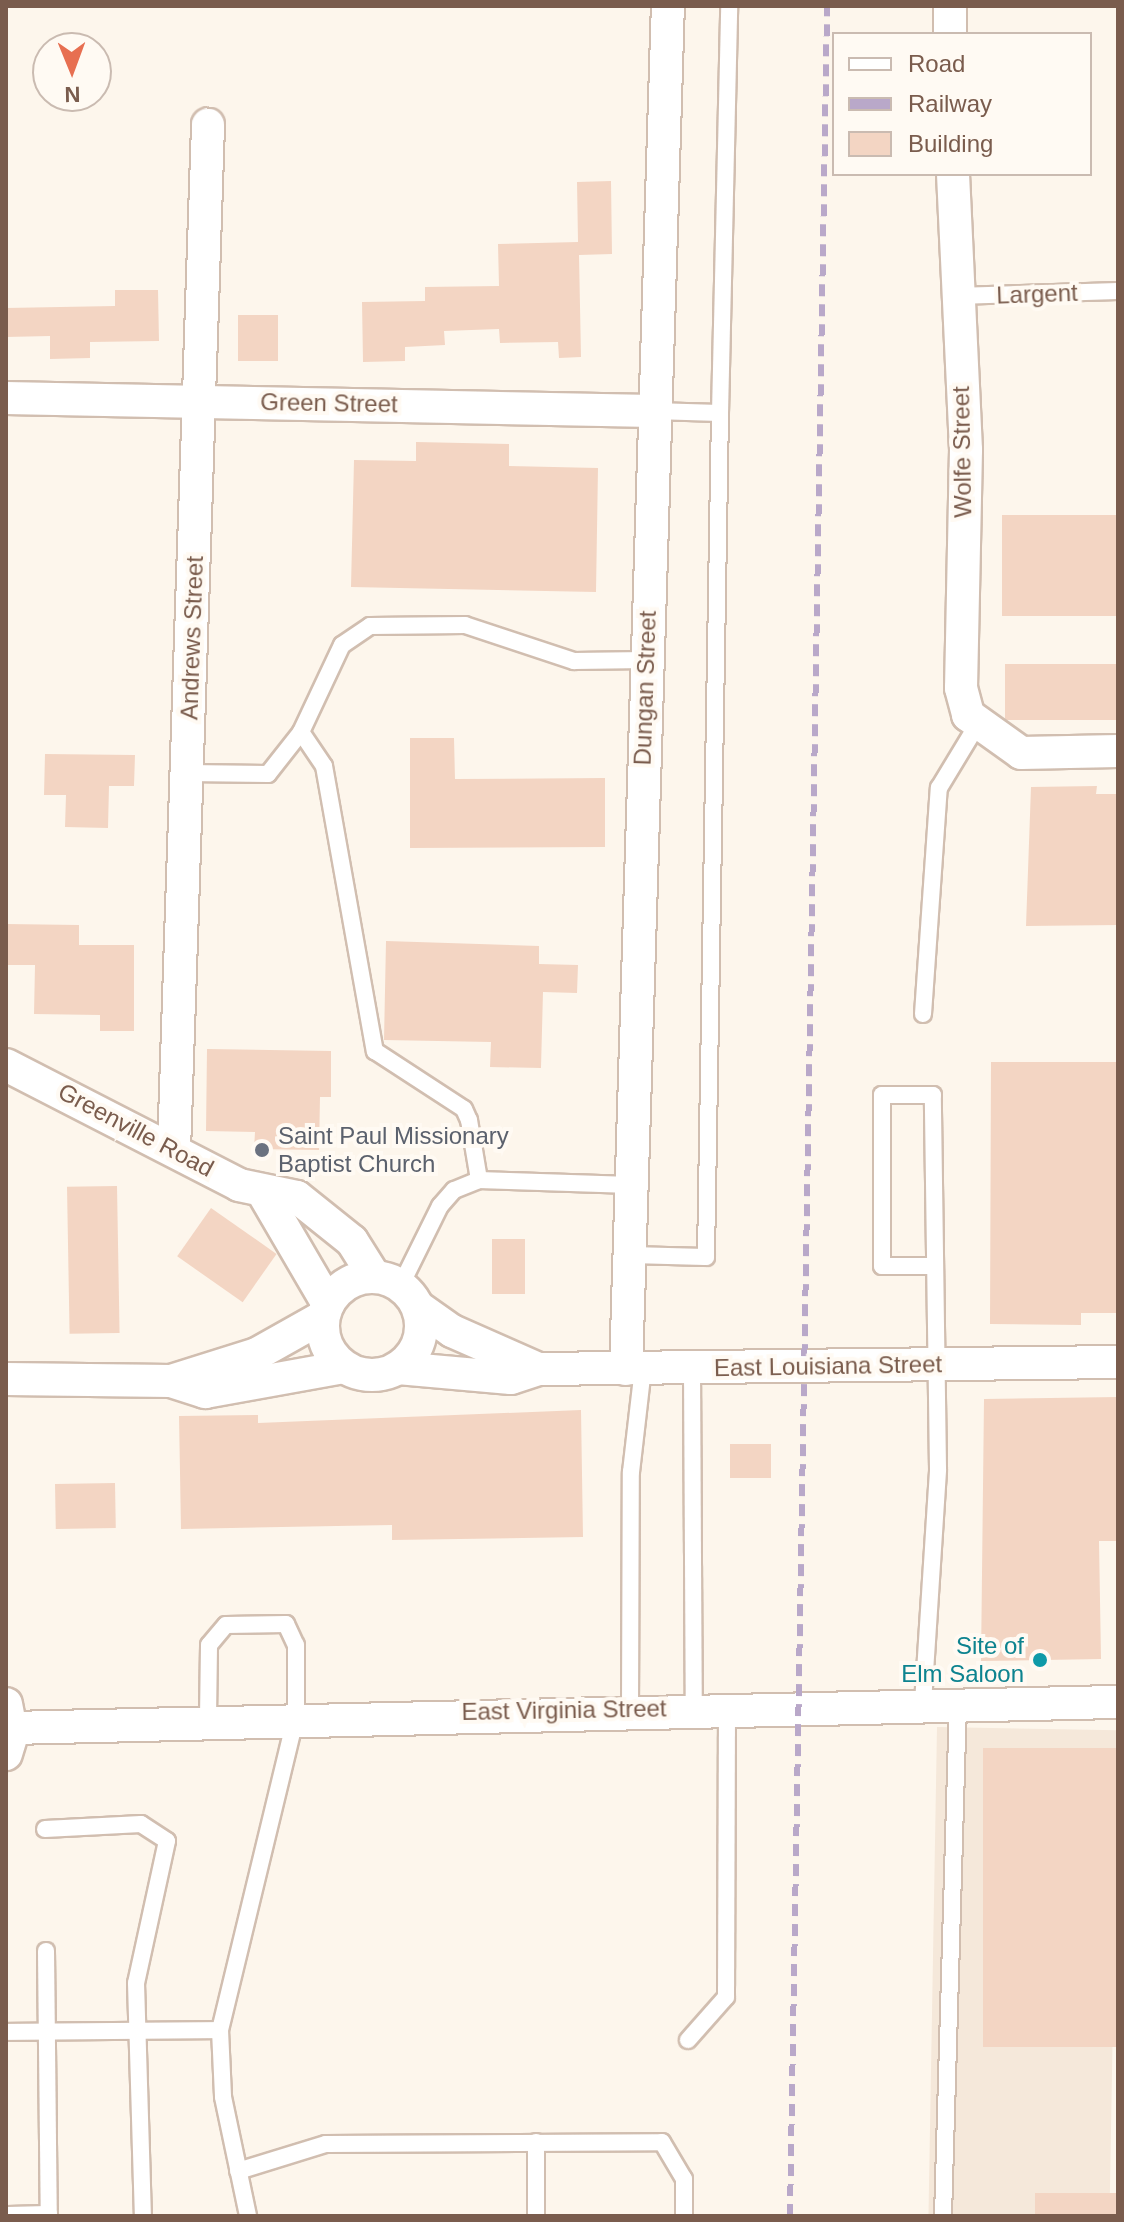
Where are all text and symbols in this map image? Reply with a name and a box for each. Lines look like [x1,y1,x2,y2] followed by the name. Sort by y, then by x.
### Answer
[32,32,112,112] north arrow
[832,32,1092,176] legend
[908,50,965,77] text: Road
[64,82,81,107] text: N
[908,90,992,117] text: Railway
[908,130,993,157] text: Building
[996,278,1078,310] street label: Largent
[946,386,978,518] street label: Wolfe Street
[260,387,398,419] street label: Green Street
[175,556,209,720] street label: Andrews Street
[628,610,662,766] street label: Dungan Street
[53,1077,219,1183] street label: Greenville Road
[278,1122,509,1178] place label: Saint Paul Missionary Baptist Church
[253,1141,271,1159] marker: Saint Paul Missionary Baptist Church
[714,1350,942,1382] street label: East Louisiana Street
[901,1632,1024,1688] place label: Site of Elm Saloon
[1031,1651,1049,1669] marker: Site of Elm Saloon
[461,1694,667,1726] street label: East Virginia Street

